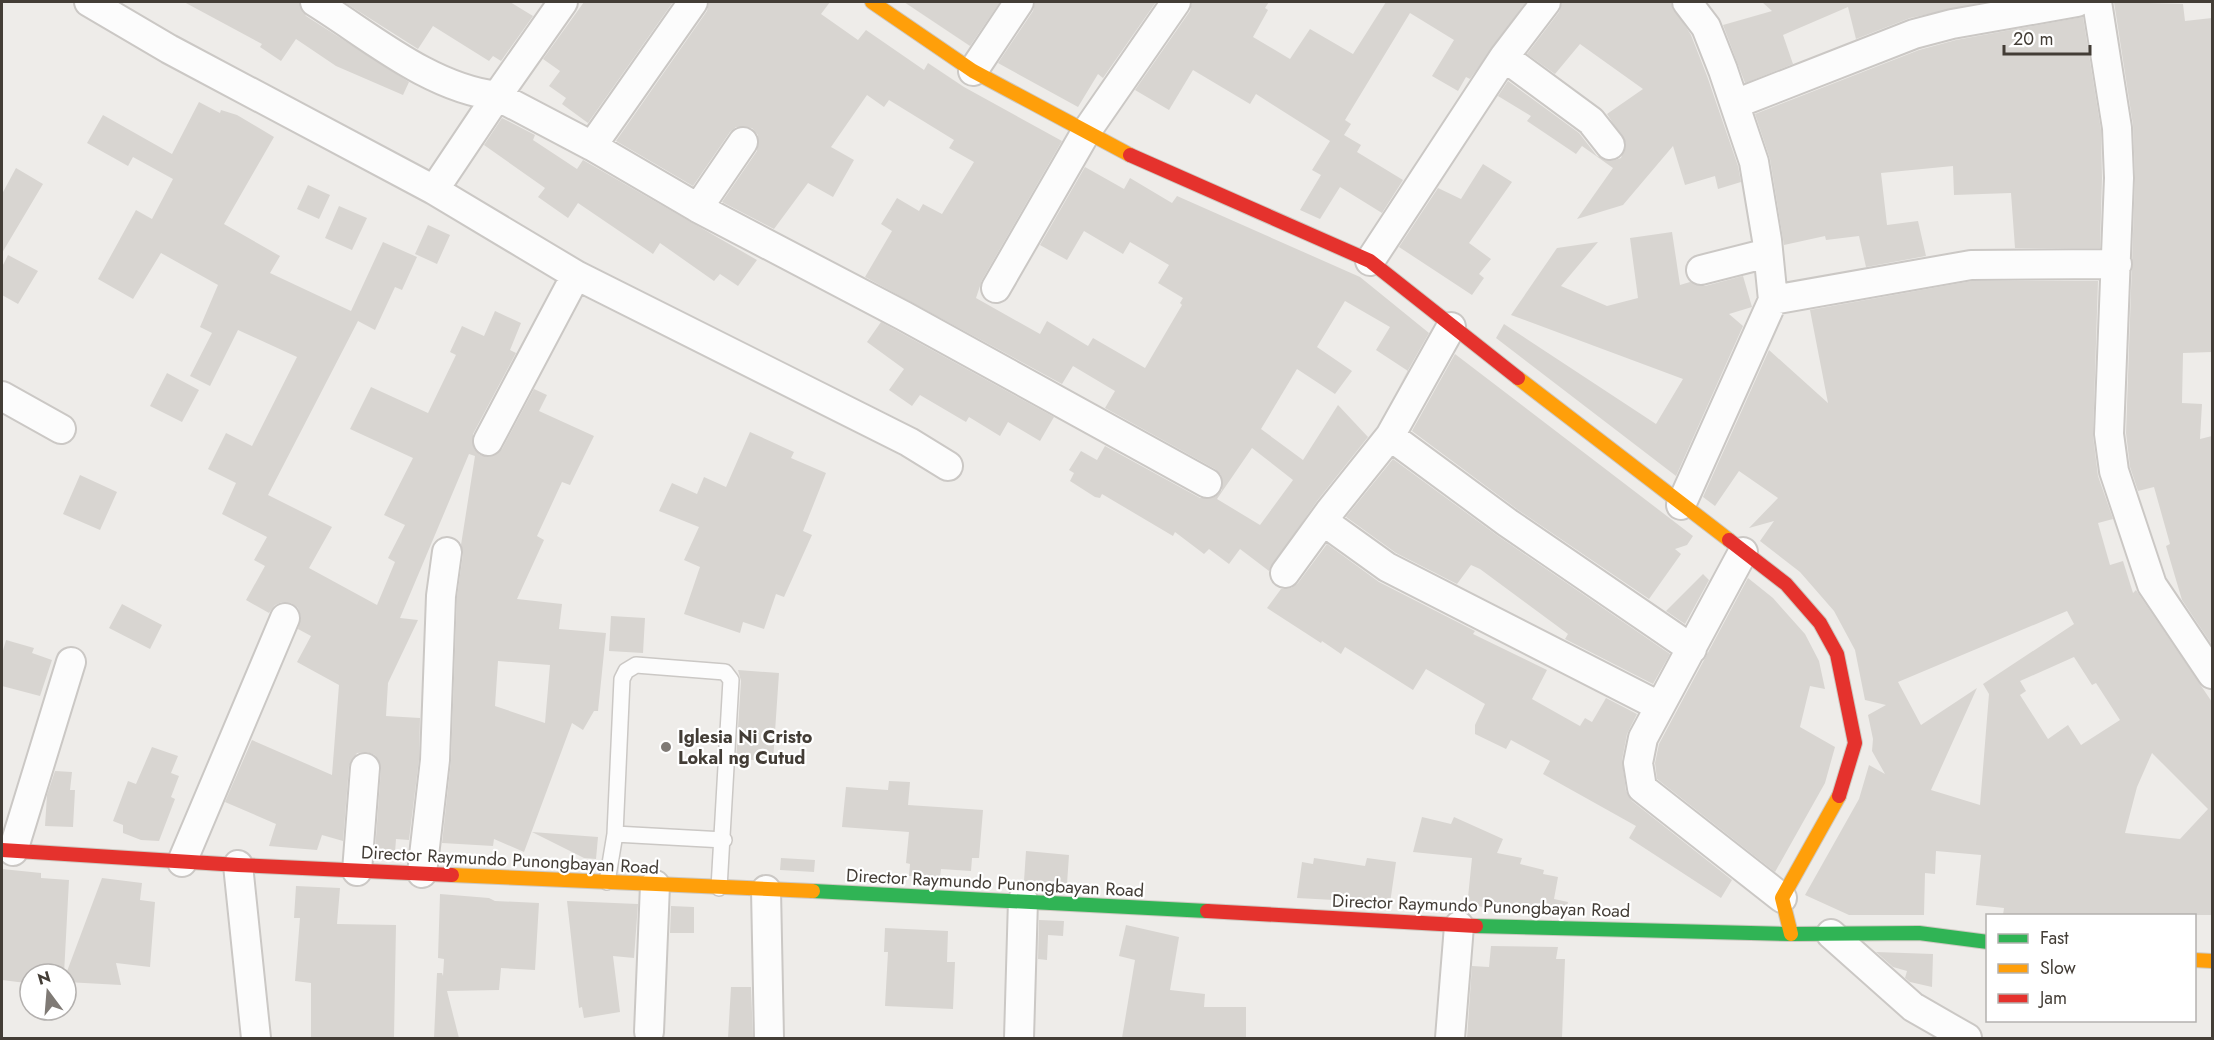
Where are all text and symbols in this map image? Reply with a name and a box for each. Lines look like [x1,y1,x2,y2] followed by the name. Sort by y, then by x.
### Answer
[2004,18,2090,56] scale bar
[2013,26,2053,52] text: 20 m
[678,724,813,771] place label: Iglesia Ni Cristo Lokal ng Cutud
[659,740,673,754] marker: Iglesia Ni Cristo Lokal ng Cutud
[360,839,660,881] street label: Director Raymundo Punongbayan Road
[845,862,1145,904] street label: Director Raymundo Punongbayan Road
[1331,888,1631,924] street label: Director Raymundo Punongbayan Road
[1986,914,2196,1022] legend
[2040,925,2069,951] text: Fast
[2040,955,2077,981] text: Slow
[18,962,78,1022] north arrow
[35,965,53,991] text: N
[2038,985,2067,1011] text: Jam

